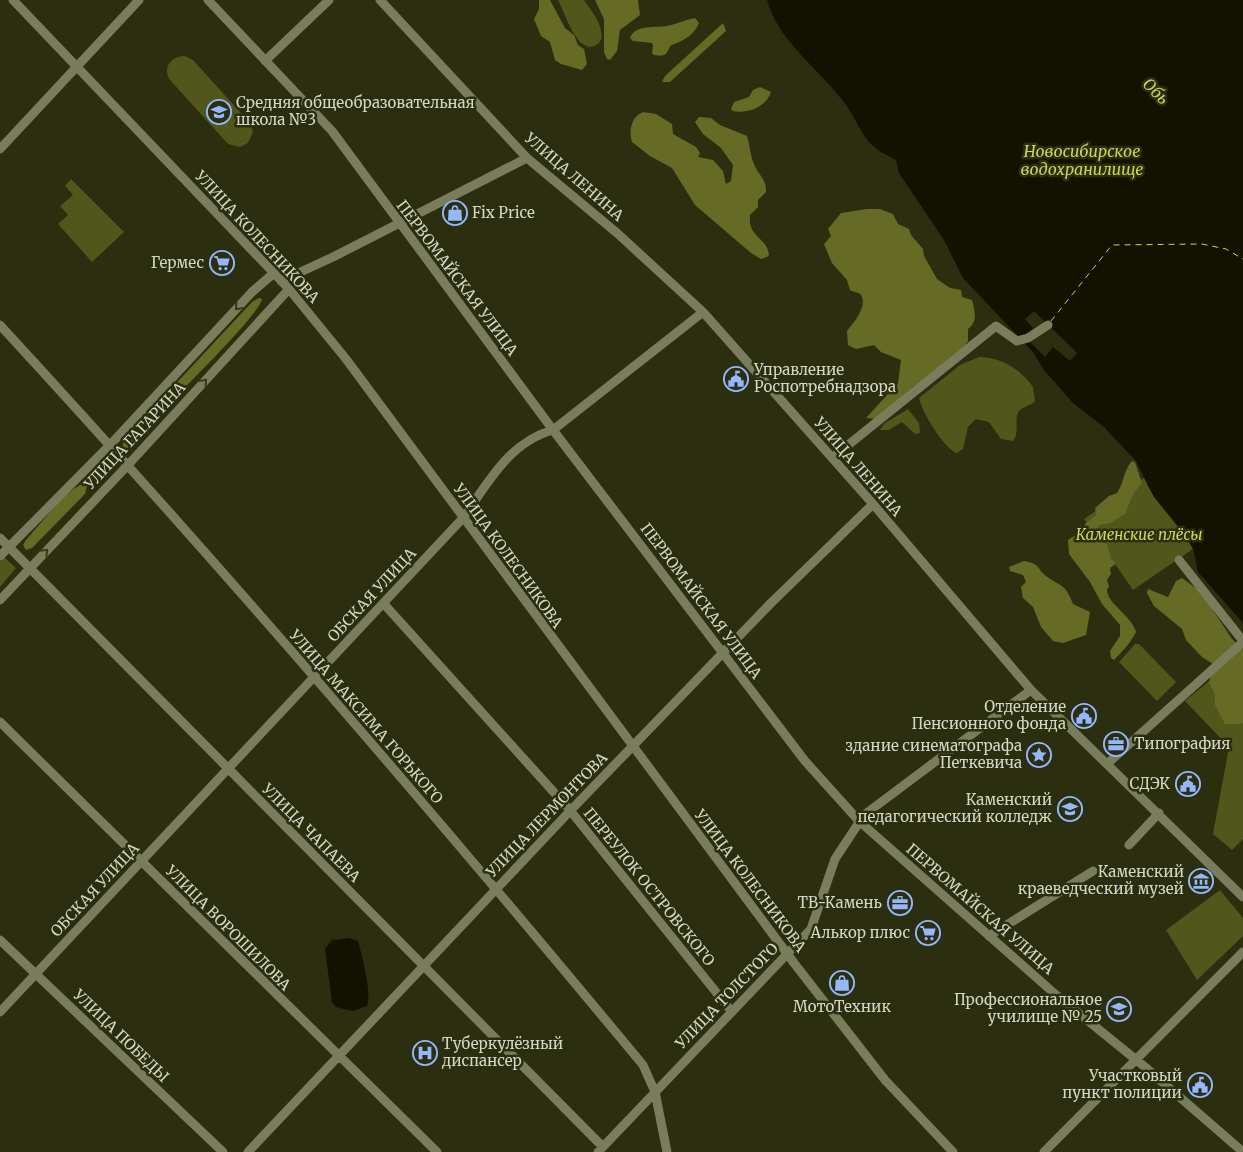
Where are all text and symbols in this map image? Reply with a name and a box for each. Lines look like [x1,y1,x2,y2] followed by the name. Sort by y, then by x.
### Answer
[1139,74,1173,108] water label: Обь
[236,93,475,129] place label: Средняя общеобразовательная школа №3
[206,99,232,125] school or university icon: Средняя общеобразовательная школа №3
[520,128,628,225] street label: УЛИЦА ЛЕНИНА
[1021,141,1144,179] water label: Новосибирское водохранилище
[190,166,324,307] street label: УЛИЦА КОЛЕСНИКОВА
[393,196,523,360] street label: ПЕРВОМАЙСКАЯ УЛИЦА
[442,200,468,226] shop icon: Fix Price
[472,203,535,222] place label: Fix Price
[209,250,235,276] supermarket icon: Гермес
[151,253,204,272] place label: Гермес
[235,301,244,310] one-way arrow
[753,360,896,396] place label: Управление Роспотребнадзора
[723,366,749,392] public building icon: Управление Роспотребнадзора
[79,378,189,494] street label: УЛИЦА ГАГАРИНА
[198,379,207,388] one-way arrow
[809,412,907,520] street label: УЛИЦА ЛЕНИНА
[449,479,567,632] street label: УЛИЦА КОЛЕСНИКОВА
[637,519,767,683] street label: ПЕРВОМАЙСКАЯ УЛИЦА
[1076,525,1202,544] park label: Каменские плёсы
[323,544,420,645] street label: ОБСКАЯ УЛИЦА
[39,549,48,558] one-way arrow
[285,625,447,808] street label: УЛИЦА МАКСИМА ГОРЬКОГО
[912,697,1066,733] place label: Отделение Пенсионного фонда
[1071,703,1097,729] public building icon: Отделение Пенсионного фонда
[1103,731,1129,757] office icon: Типография
[1134,734,1230,753] place label: Типография
[846,736,1022,772] place label: здание синематографа Петкевича
[1026,742,1052,768] place icon: здание синематографа Петкевича
[481,748,612,882] street label: УЛИЦА ЛЕРМОНТОВА
[1175,771,1201,797] public building icon: СДЭК
[1130,774,1170,793] place label: СДЭК
[257,779,365,886] street label: УЛИЦА ЧАПАЕВА
[858,790,1052,826] place label: Каменский педагогический колледж
[1057,796,1083,822] school or university icon: Каменский педагогический колледж
[580,804,719,970] street label: ПЕРЕУЛОК ОСТРОВСКОГО
[690,805,811,956] street label: УЛИЦА КОЛЕСНИКОВА
[902,838,1059,978] street label: ПЕРВОМАЙСКАЯ УЛИЦА
[46,839,143,940] street label: ОБСКАЯ УЛИЦА
[161,860,295,995] street label: УЛИЦА ВОРОШИЛОВА
[1018,862,1184,898] place label: Каменский краеведческий музей
[1188,868,1214,894] museum icon: Каменский краеведческий музей
[887,890,913,916] office icon: ТВ-Камень
[798,893,882,912] place label: ТВ-Камень
[915,920,941,946] supermarket icon: Алькор плюс
[810,923,910,942] place label: Алькор плюс
[670,939,782,1053] street label: УЛИЦА ТОЛСТОГО
[829,970,855,996] shop icon: МотоТехник
[69,984,173,1086] street label: УЛИЦА ПОБЕДЫ
[954,990,1102,1026] place label: Профессиональное училище № 25
[1106,996,1132,1022] school or university icon: Профессиональное училище № 25
[793,997,891,1016] place label: МотоТехник
[441,1034,563,1070] place label: Туберкулёзный диспансер
[412,1040,438,1066] hospital icon: Туберкулёзный диспансер
[1062,1066,1182,1102] place label: Участковый пункт полиции
[1187,1072,1213,1098] public building icon: Участковый пункт полиции

